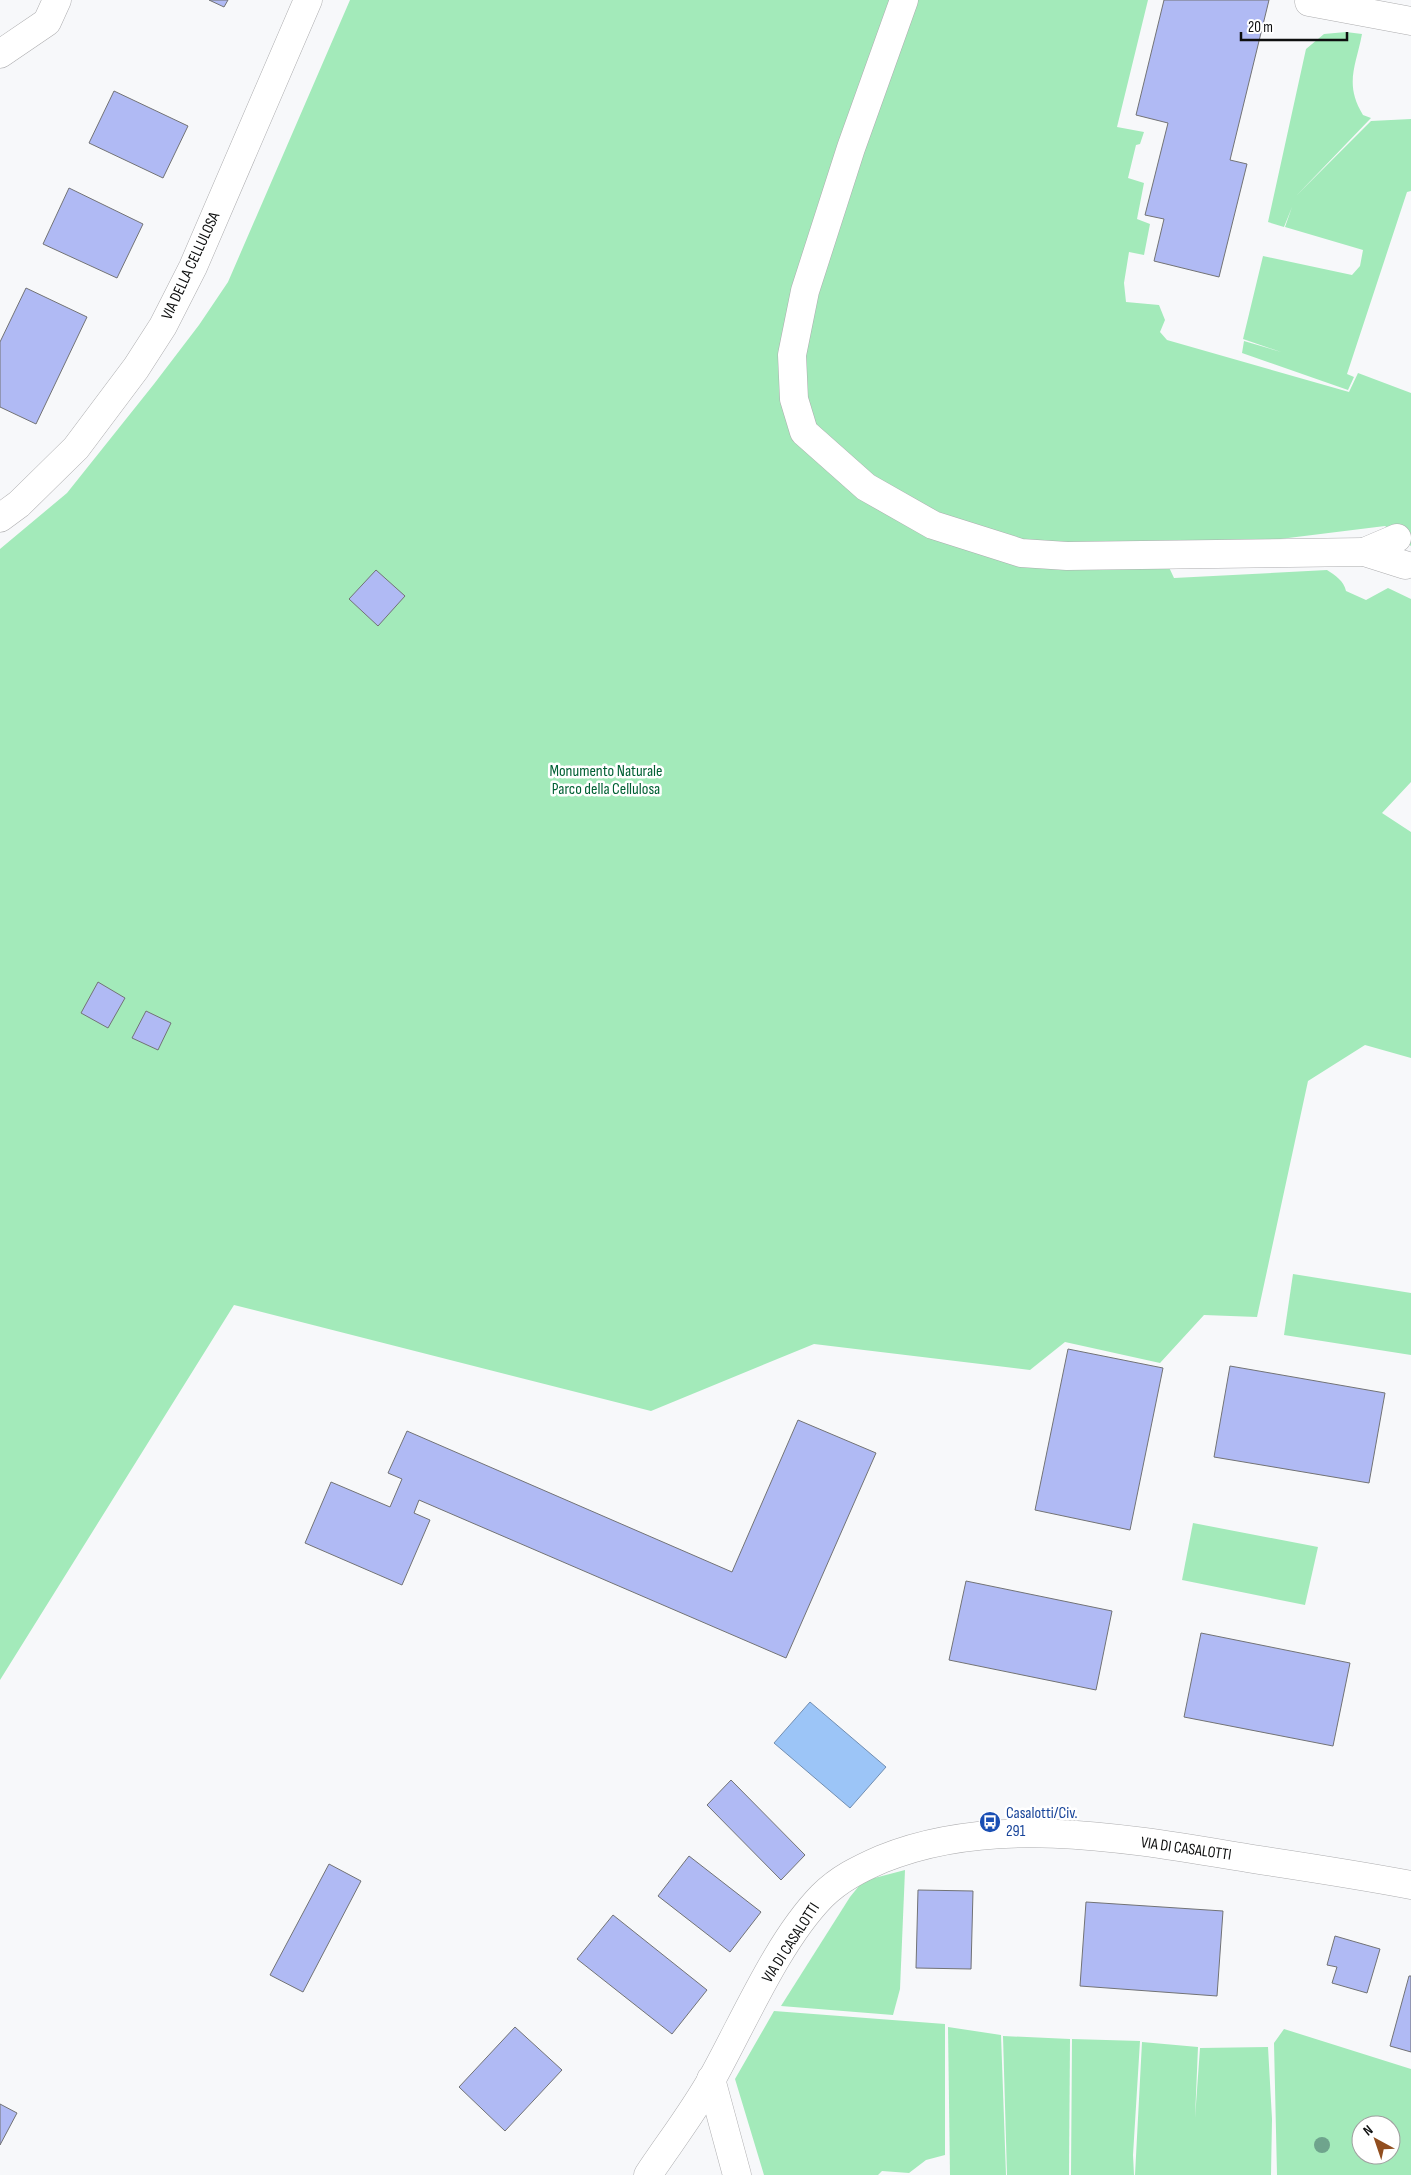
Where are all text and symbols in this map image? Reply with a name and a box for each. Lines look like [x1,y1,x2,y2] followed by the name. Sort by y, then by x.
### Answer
[1241,10,1347,42] scale bar
[1248,18,1273,37] text: 20 m
[158,209,224,323] street label: VIA DELLA CELLULOSA
[549,762,663,799] park label: Monumento Naturale Parco della Cellulosa
[1006,1804,1078,1841] place label: Casalotti/Civ. 291
[978,1810,1002,1834] bus stop icon: Casalotti/Civ. 291
[1139,1833,1233,1865] street label: VIA DI CASALOTTI
[758,1900,824,1986] street label: VIA DI CASALOTTI
[1351,2115,1401,2165] north arrow
[1360,2122,1376,2139] text: N

